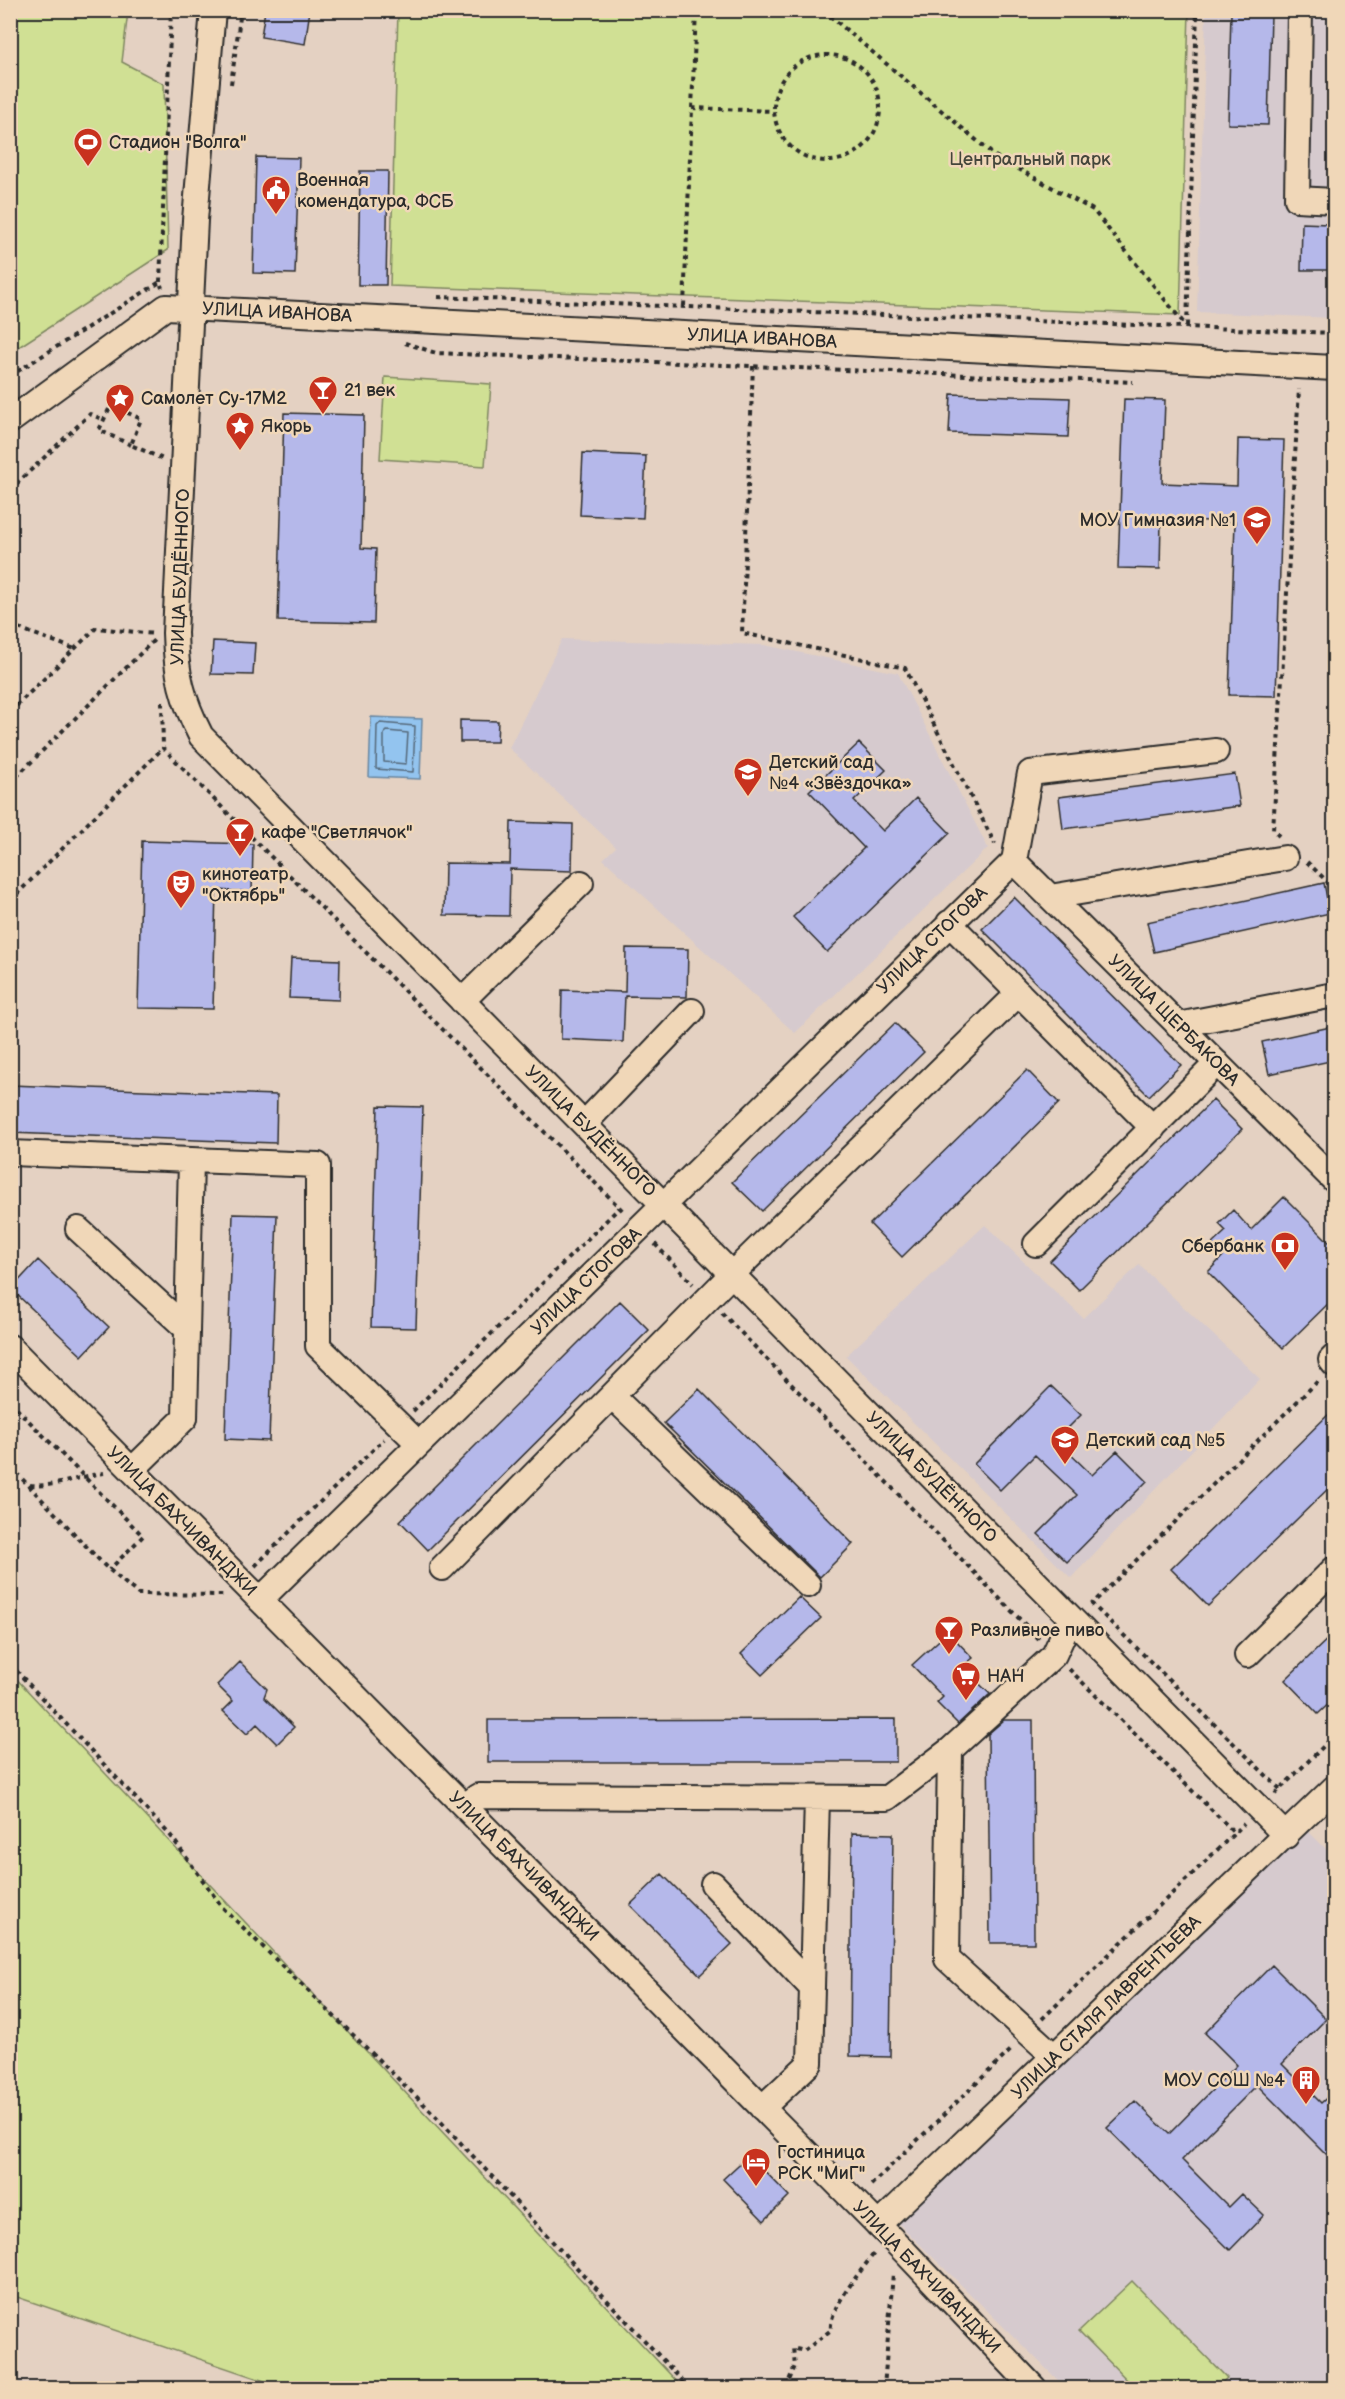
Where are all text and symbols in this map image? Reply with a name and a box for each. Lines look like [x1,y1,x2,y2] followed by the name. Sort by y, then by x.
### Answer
[72,126,104,168] sports icon: Стадион "Волга"
[109,132,247,153] place label: Стадион "Волга"
[949,149,1111,170] park label: Центральный парк
[297,170,454,212] place label: Военная комендатура, ФСБ
[260,174,292,216] public building icon: Военная комендатура, ФСБ
[201,298,353,327] street label: УЛИЦА ИВАНОВА
[686,324,838,353] street label: УЛИЦА ИВАНОВА
[307,374,339,416] bar icon: 21 век
[344,380,396,401] place label: 21 век
[104,382,136,424] place icon: Самолет Су-17М2
[141,388,287,409] place label: Самолет Су-17М2
[224,410,256,452] place icon: Якорь
[261,416,311,437] place label: Якорь
[166,488,194,666] street label: УЛИЦА БУДЁННОГО
[1241,504,1273,546] school or university icon: МОУ Гимназия №1
[1080,510,1236,531] place label: МОУ Гимназия №1
[769,752,912,794] place label: Детский сад №4 «Звёздочка»
[732,756,764,798] school or university icon: Детский сад №4 «Звёздочка»
[224,816,256,858] bar icon: кафе "Светлячок"
[261,822,413,843] place label: кафе "Светлячок"
[202,864,288,906] place label: кинотеатр "Октябрь"
[165,868,197,910] theatre icon: кинотеатр "Октябрь"
[873,882,992,998] street label: УЛИЦА СТОГОВА
[1104,950,1244,1090] street label: УЛИЦА ЩЕРБАКОВА
[521,1061,661,1201] street label: УЛИЦА БУДЁННОГО
[527,1223,646,1339] street label: УЛИЦА СТОГОВА
[1269,1230,1301,1272] bank icon: Сбербанк
[1182,1236,1264,1257] place label: Сбербанк
[862,1407,1002,1547] street label: УЛИЦА БУДЁННОГО
[1049,1424,1081,1466] school or university icon: Детский сад №5
[1086,1430,1225,1451] place label: Детский сад №5
[102,1442,261,1601] street label: УЛИЦА БАХЧИВАНДЖИ
[933,1614,965,1656] bar icon: Разливное пиво
[970,1620,1104,1641] place label: Разливное пиво
[950,1660,982,1702] supermarket icon: НАН
[987,1666,1025,1687] place label: НАН
[444,1787,603,1946] street label: УЛИЦА БАХЧИВАНДЖИ
[1007,1911,1205,2104] street label: УЛИЦА СТАЛЯ ЛАВРЕНТЬЕВА
[1290,2064,1322,2106] building icon: МОУ СОШ №4
[1163,2070,1285,2091] place label: МОУ СОШ №4
[777,2142,866,2184] place label: Гостиница РСК "МиГ"
[740,2146,772,2188] hotel icon: Гостиница РСК "МиГ"
[849,2197,1005,2358] street label: УЛИЦА БАХЧИВАНДЖИ

